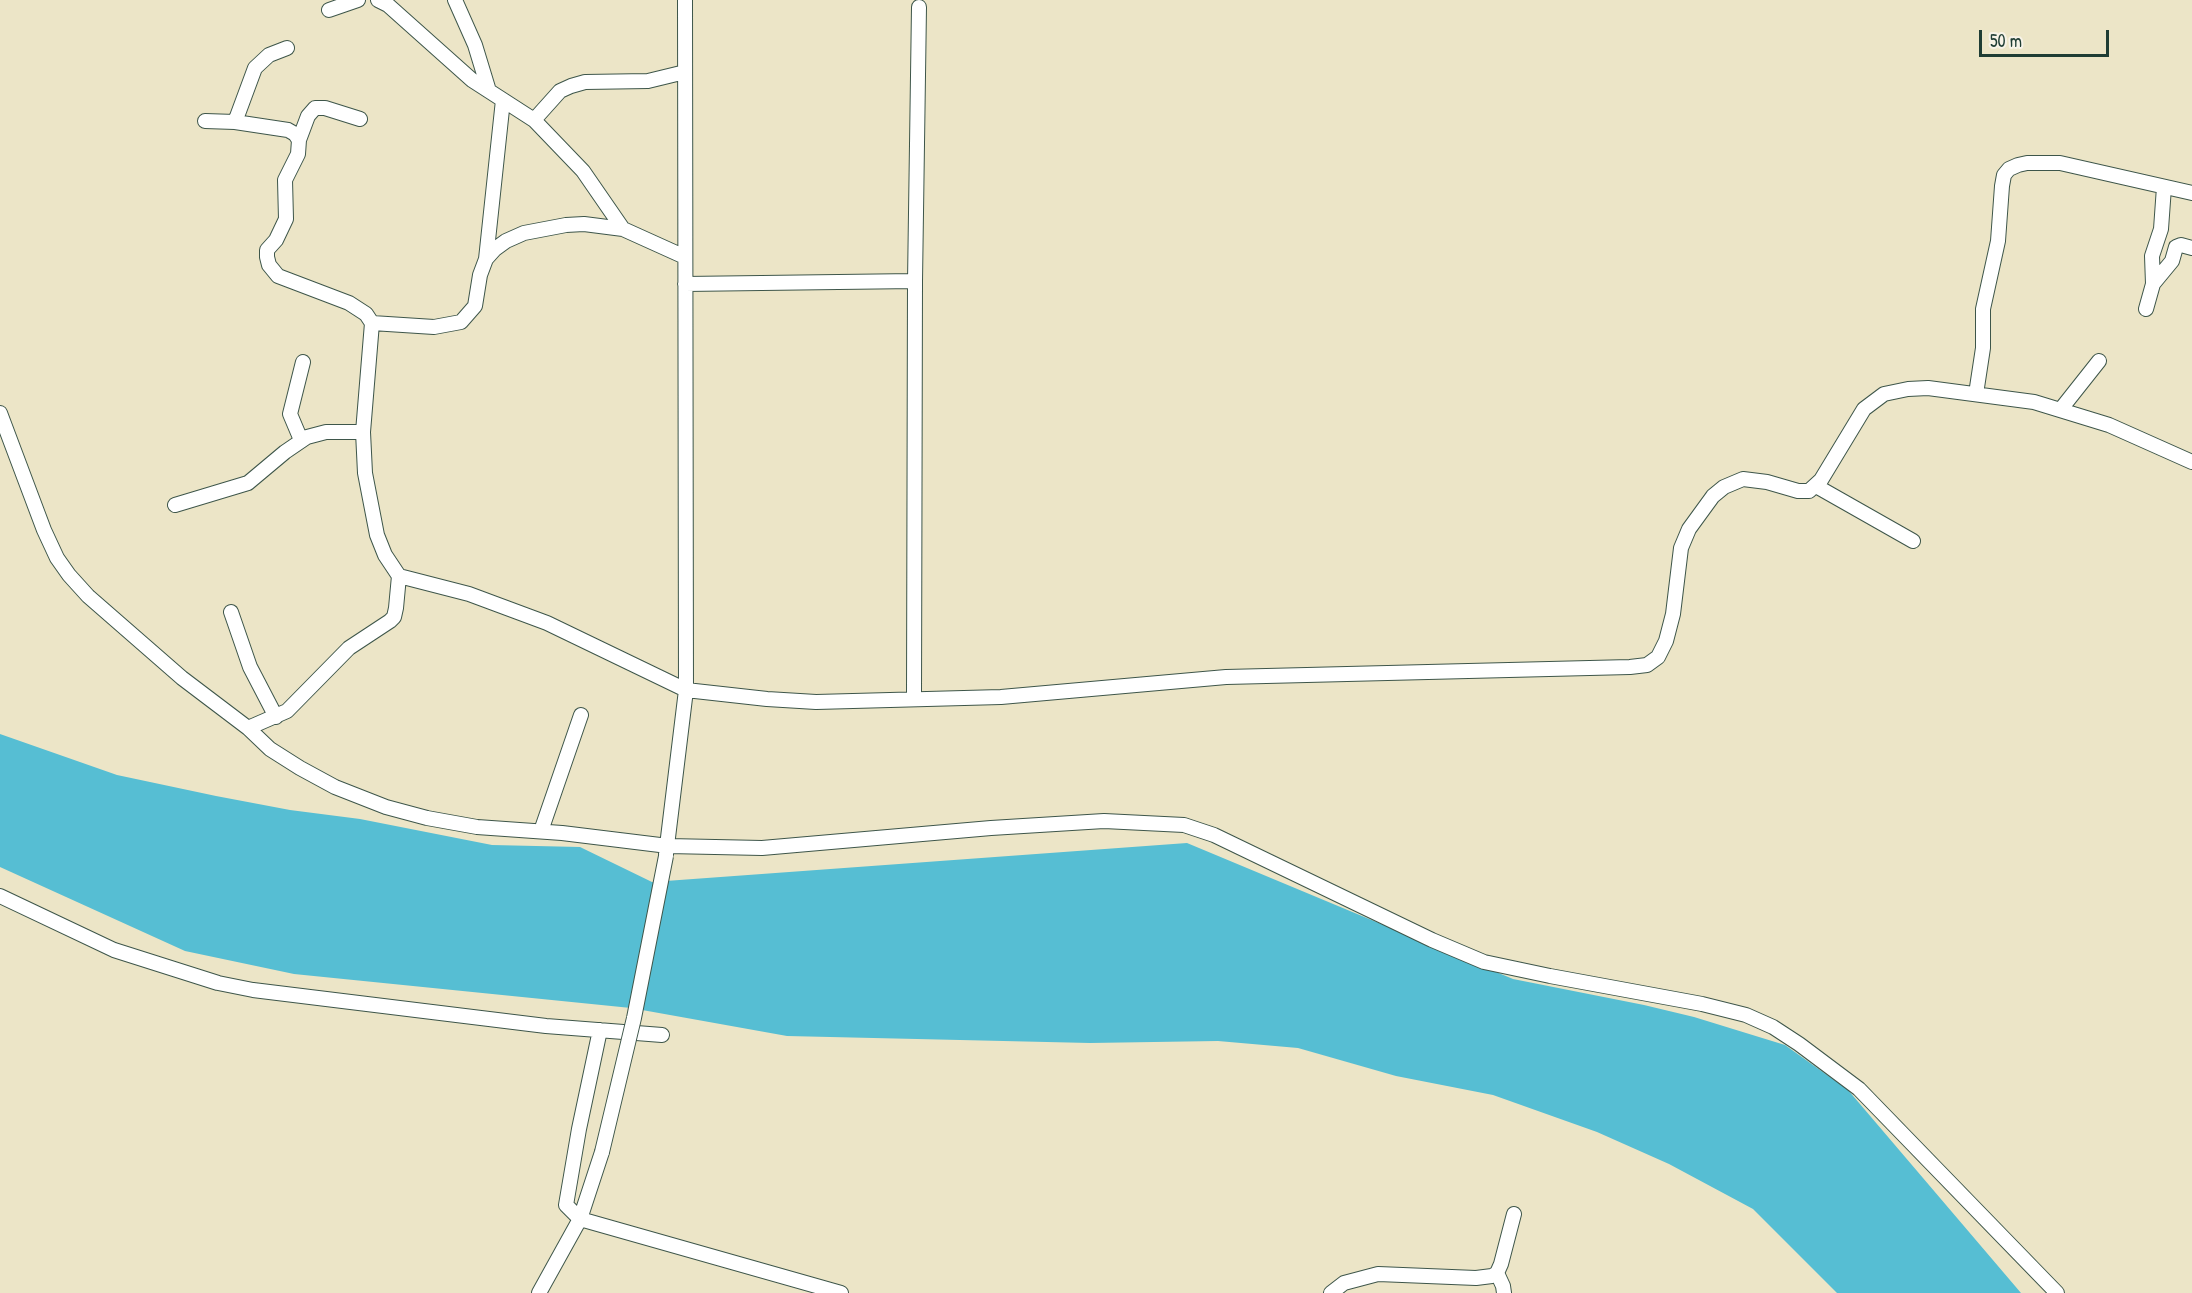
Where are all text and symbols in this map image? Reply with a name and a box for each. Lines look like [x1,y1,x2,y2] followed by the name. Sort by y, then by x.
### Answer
[1982,18,2112,56] scale bar
[1990,28,2022,53] text: 50 m

